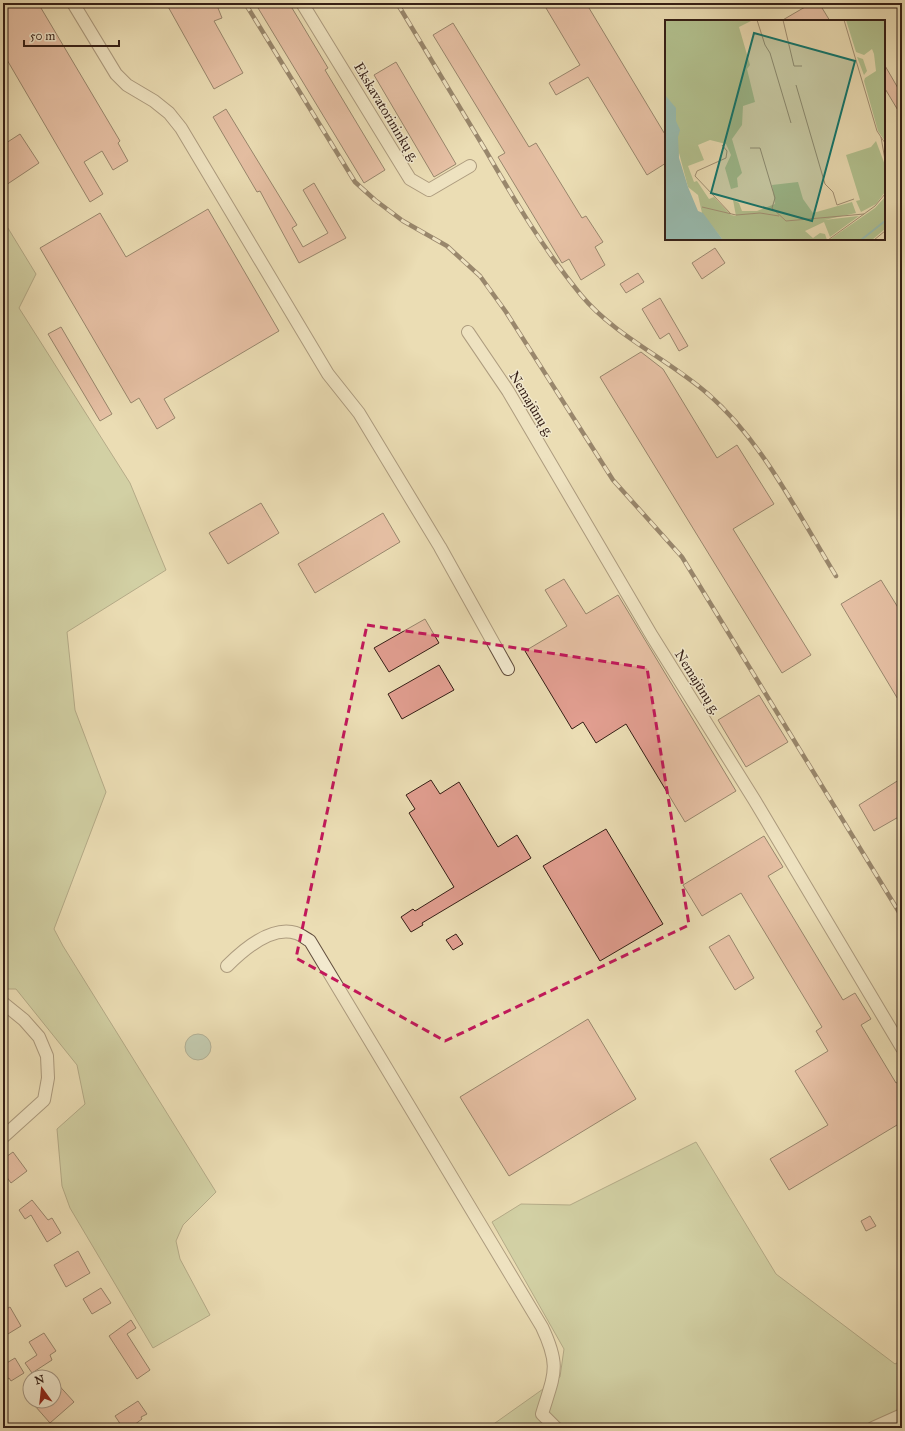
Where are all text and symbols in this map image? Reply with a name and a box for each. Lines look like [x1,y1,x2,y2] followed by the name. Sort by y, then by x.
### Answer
[665,20,885,240] inset map
[24,22,119,48] scale bar
[30,29,55,43] text: 50 m
[350,59,423,165] street label: Ekskavatorininkų g.
[505,368,558,440] street label: Nemajūnų g.
[671,647,724,718] street label: Nemajūnų g.
[22,1369,62,1409] north arrow
[33,1372,46,1387] text: N

